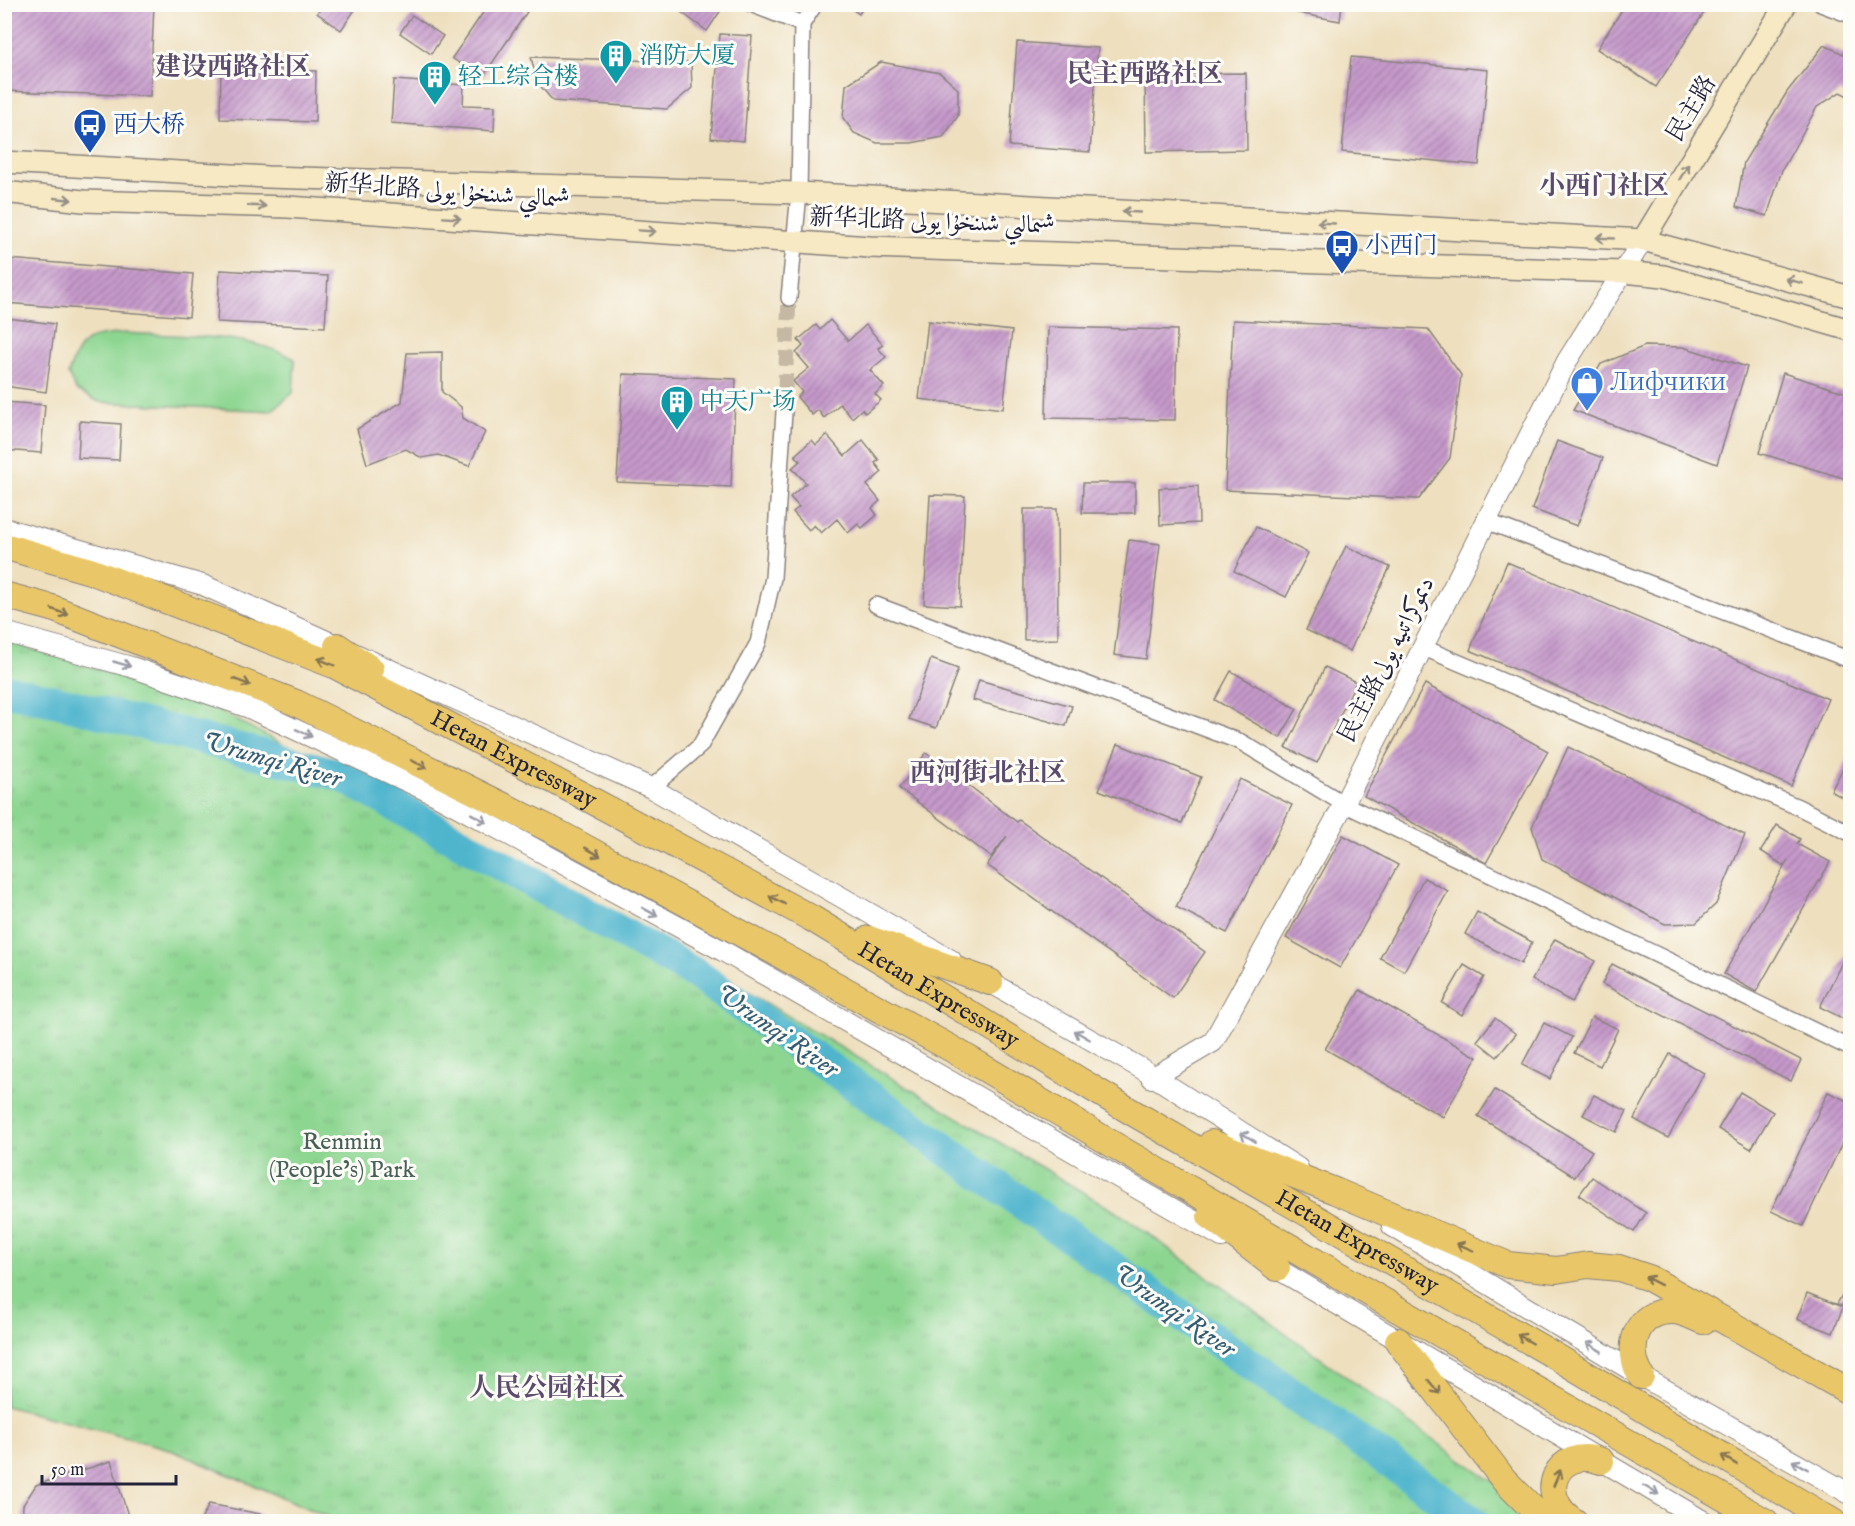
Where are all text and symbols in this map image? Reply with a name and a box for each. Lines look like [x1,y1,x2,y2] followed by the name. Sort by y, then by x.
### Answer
[598,38,634,85] building icon: 消防大厦
[639,41,735,72] place label: 消防大厦
[155,51,311,84] district label: 建设西路社区
[1067,58,1223,91] district label: 民主西路社区
[417,59,453,106] building icon: 轻工综合楼
[458,62,578,93] place label: 轻工综合楼
[1660,70,1724,148] street label: 民主路
[72,107,108,154] bus stop icon: 西大桥
[113,110,185,141] place label: 西大桥
[1678,164,1690,181] one-way arrow
[323,168,571,221] street label: 新华北路 شىمالىي شىنخۇا يولى
[1539,170,1669,203] district label: 小西门社区
[52,193,72,204] one-way arrow
[247,200,267,211] one-way arrow
[809,202,1055,247] street label: 新华北路 شىمالىي شىنخۇا يولى
[1122,206,1142,217] one-way arrow
[442,213,462,224] one-way arrow
[1317,217,1337,228] one-way arrow
[636,226,656,237] one-way arrow
[1324,228,1360,275] bus stop icon: 小西门
[1365,231,1437,262] place label: 小西门
[1595,232,1615,243] one-way arrow
[1785,275,1804,287] one-way arrow
[1569,365,1605,412] shop icon: Лифчики
[1610,368,1726,399] place label: Лифчики
[659,384,695,431] building icon: 中天广场
[700,387,796,418] place label: 中天广场
[1332,572,1442,748] street label: 民主路دىموكراتىيە يولى
[51,607,69,618] one-way arrow
[317,656,336,667] one-way arrow
[112,659,131,670] one-way arrow
[232,677,251,688] one-way arrow
[425,703,602,816] street label: Hetan Expressway
[199,724,346,796] water label: Urumqi River
[294,728,312,740] one-way arrow
[910,757,1066,790] district label: 西河街北社区
[410,758,427,770] one-way arrow
[470,812,487,824] one-way arrow
[584,846,601,858] one-way arrow
[769,894,786,906] one-way arrow
[641,907,659,918] one-way arrow
[852,934,1025,1056] street label: Hetan Expressway
[709,976,846,1086] water label: Urumqi River
[1074,1029,1091,1041] one-way arrow
[269,1127,415,1186] park label: Renmin (People’s) Park
[1240,1131,1257,1143] one-way arrow
[1270,1183,1445,1301] street label: Hetan Expressway
[1456,1241,1475,1252] one-way arrow
[1106,1256,1243,1366] water label: Urumqi River
[1644,1275,1662,1287] one-way arrow
[1517,1333,1534,1345] one-way arrow
[1586,1341,1603,1353] one-way arrow
[469,1372,625,1405] district label: 人民公园社区
[1428,1378,1441,1394] one-way arrow
[42,1448,176,1486] scale bar
[1721,1453,1738,1465] one-way arrow
[51,1459,84,1482] text: 50 m
[1791,1459,1809,1470] one-way arrow
[1552,1469,1563,1487] one-way arrow
[1642,1484,1659,1496] one-way arrow

